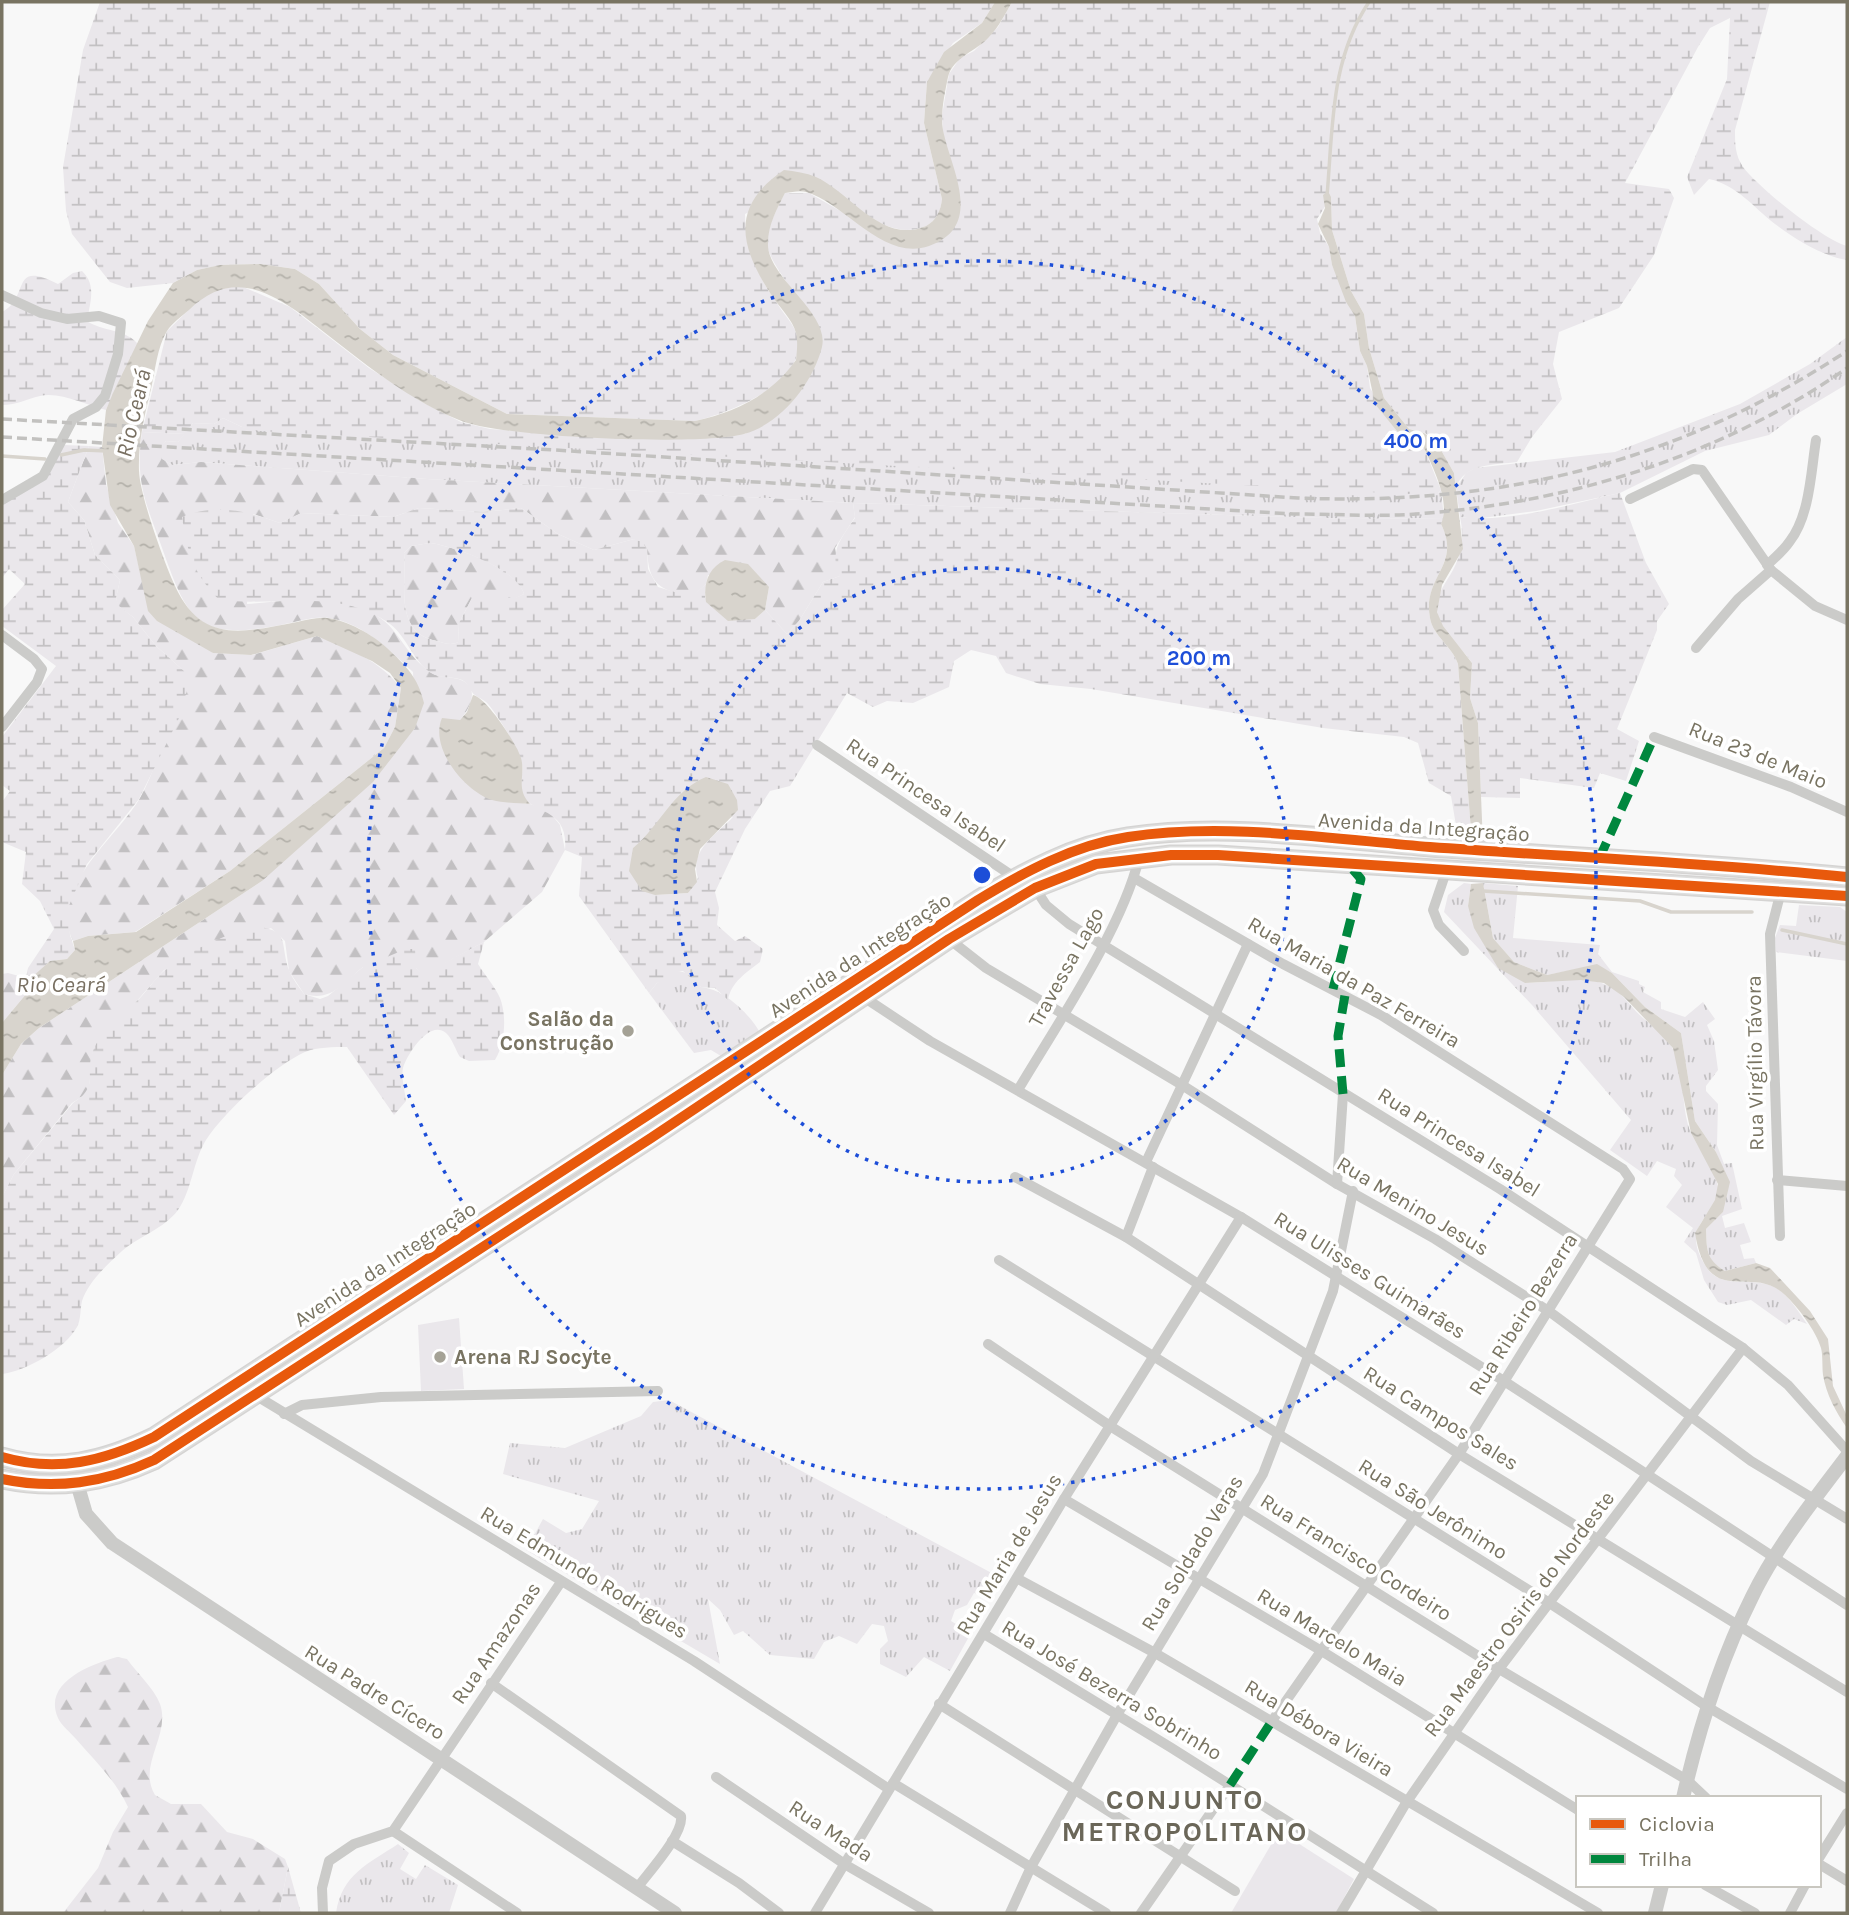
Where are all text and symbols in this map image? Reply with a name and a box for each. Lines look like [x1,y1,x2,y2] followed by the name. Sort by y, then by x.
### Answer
[110,366,157,460] water label: Rio Ceará
[1384,429,1448,453] text: 400 m
[1167,646,1231,670] text: 200 m
[1685,716,1831,794] street label: Rua 23 de Maio
[842,733,1010,857] street label: Rua Princesa Isabel
[1317,808,1531,846] street label: Avenida da Integração
[970,863,994,887] centre of rings
[765,887,955,1023] street label: Avenida da Integração
[1023,903,1109,1031] street label: Travessa Lago
[1243,911,1465,1053] street label: Rua Maria da Paz Ferreira
[16,971,106,998] water label: Rio Ceará
[1741,975,1769,1151] street label: Rua Virgílio Távora
[500,1007,614,1055] place label: Salão da Construção
[620,1023,636,1039] marker: Salão da Construção
[1373,1082,1545,1202] street label: Rua Princesa Isabel
[1333,1151,1493,1261] street label: Rua Menino Jesus
[290,1196,480,1332] street label: Avenida da Integração
[1270,1206,1470,1344] street label: Rua Ulisses Guimarães
[1464,1229,1582,1399] street label: Rua Ribeiro Bezerra
[454,1345,612,1369] place label: Arena RJ Socyte
[432,1349,448,1365] marker: Arena RJ Socyte
[1359,1361,1523,1475] street label: Rua Campos Sales
[1354,1453,1512,1565] street label: Rua São Jerônimo
[951,1469,1067,1639] street label: Rua Maria de Jesus
[1136,1471,1248,1635] street label: Rua Soldado Veras
[1419,1486,1619,1742] street label: Rua Maestro Osiris do Nordeste
[1256,1488,1456,1626] street label: Rua Francisco Cordeiro
[476,1501,692,1643] street label: Rua Edmundo Rodrigues
[446,1577,546,1709] street label: Rua Amazonas
[1253,1583,1411,1691] street label: Rua Marcelo Maia
[998,1615,1226,1765] street label: Rua José Bezerra Sobrinho
[300,1639,450,1745] street label: Rua Padre Cícero
[1240,1674,1398,1782] street label: Rua Débora Vieira
[1062,1783,1308,1848] district label: CONJUNTO METROPOLITANO
[784,1795,878,1867] street label: Rua Mada
[1576,1796,1821,1887] legend
[1639,1812,1715,1836] text: Ciclovia
[1639,1847,1692,1871] text: Trilha

